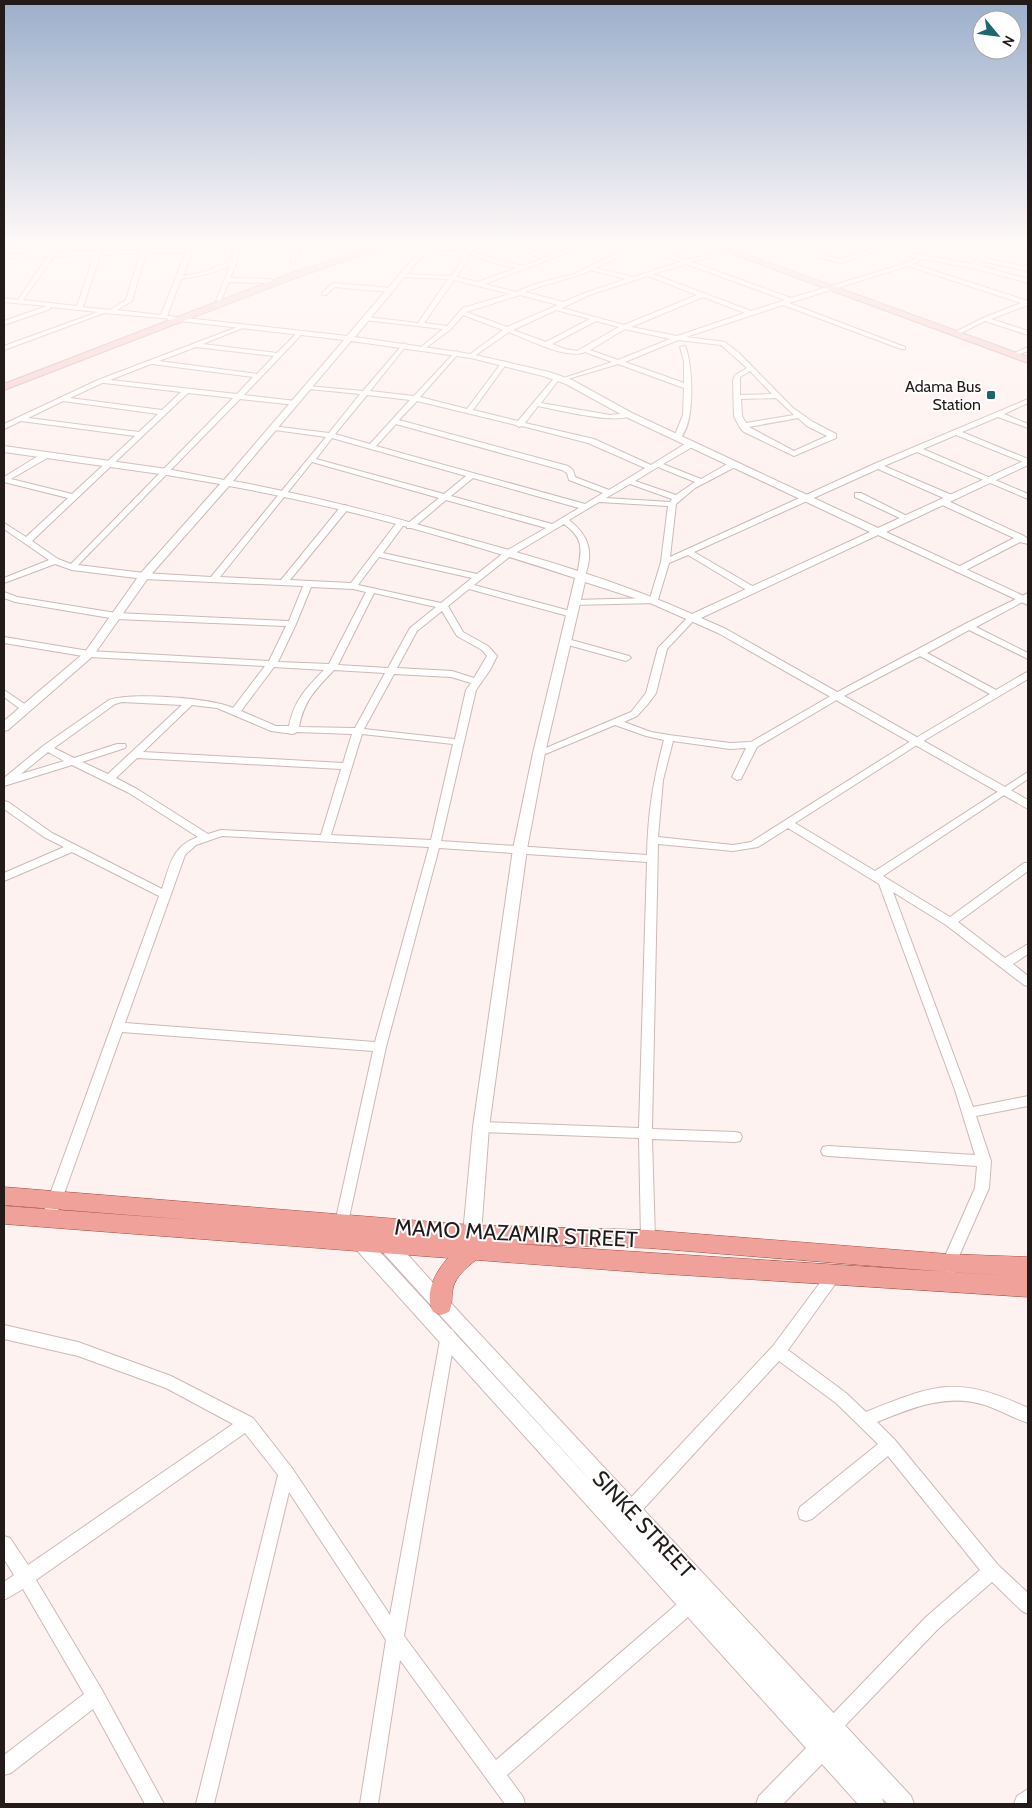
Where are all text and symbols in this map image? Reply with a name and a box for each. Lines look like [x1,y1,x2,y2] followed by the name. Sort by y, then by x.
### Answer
[972,10,1022,60] north arrow
[998,33,1019,50] text: N
[905,377,981,414] place label: Adama Bus Station
[985,389,997,401] marker: Adama Bus Station
[394,1214,639,1253] street label: MAMO MAZAMIR STREET
[587,1465,701,1584] street label: SINKE STREET

